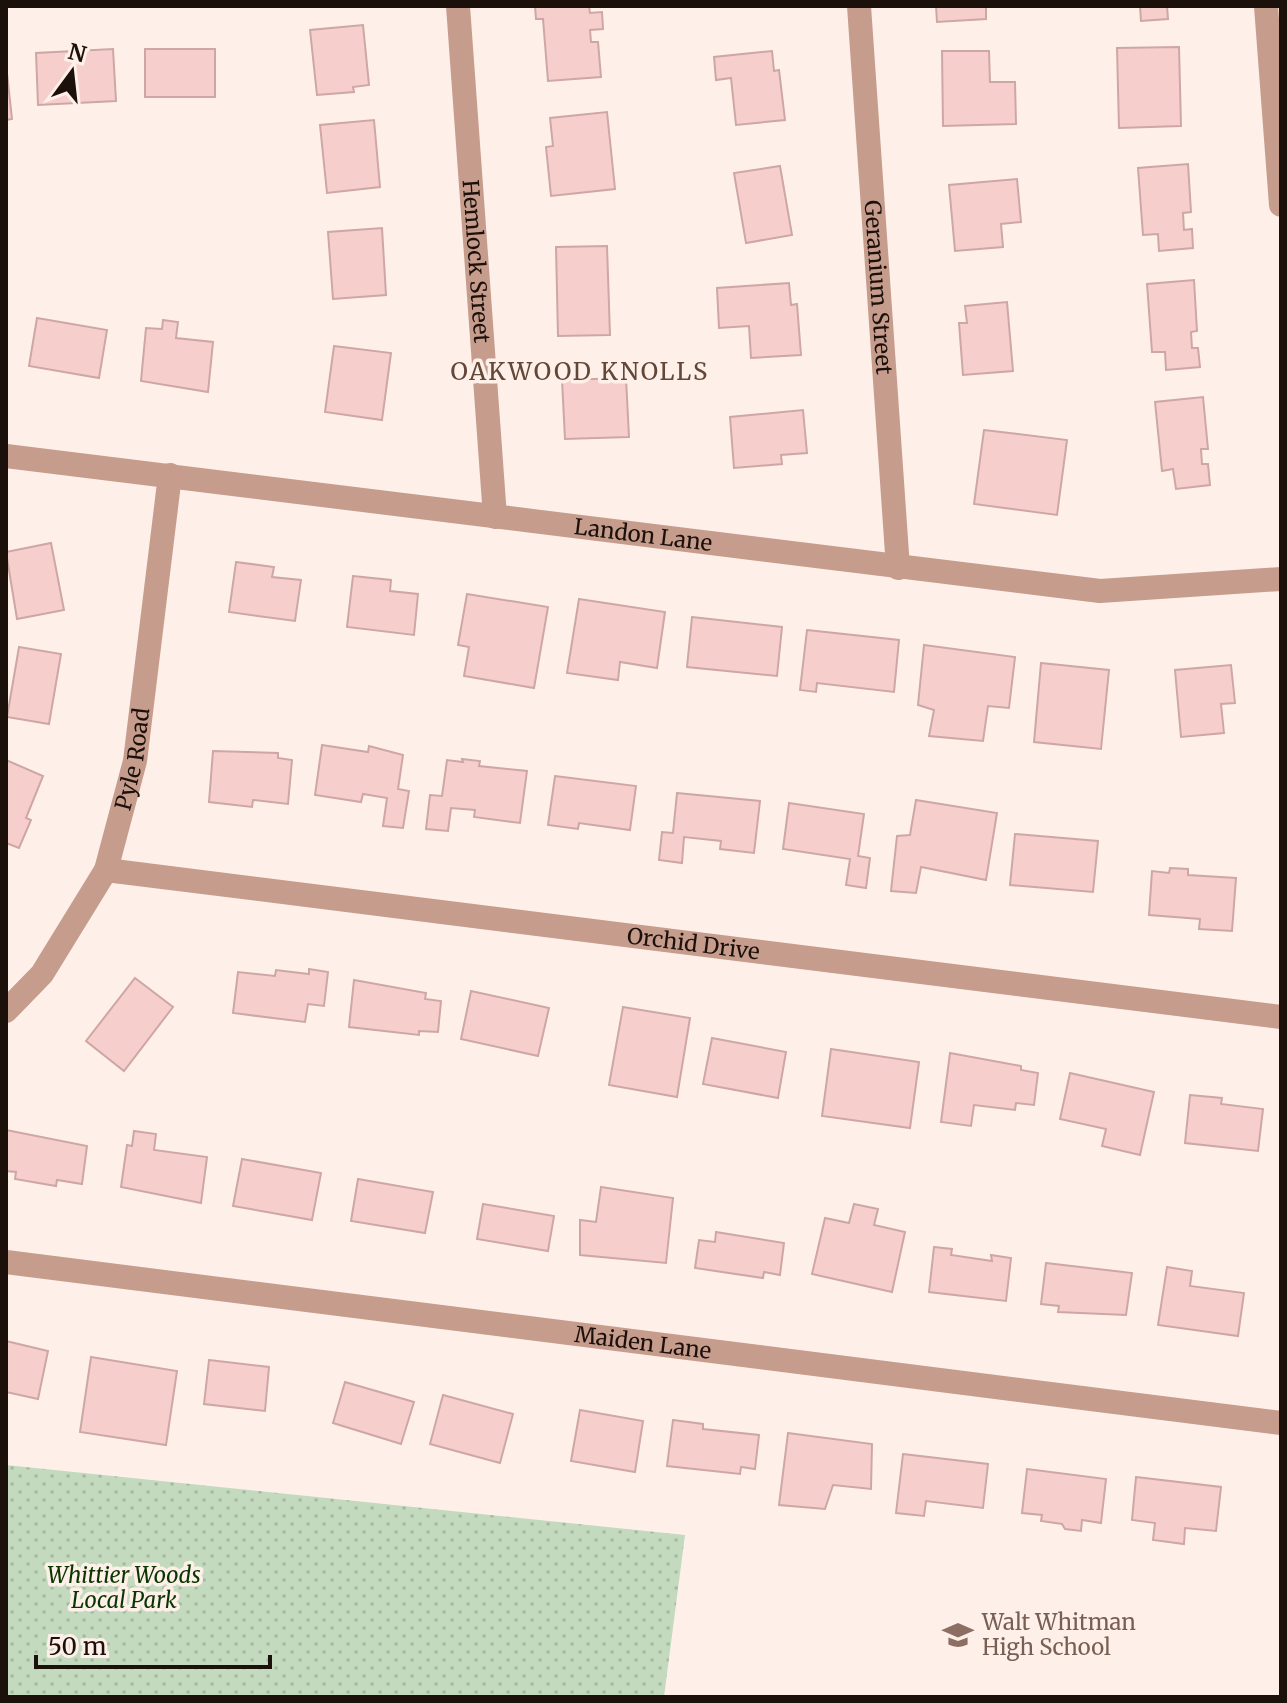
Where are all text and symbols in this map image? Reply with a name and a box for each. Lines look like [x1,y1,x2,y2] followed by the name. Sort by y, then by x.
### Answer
[32,32,112,112] north arrow
[65,37,90,69] text: N
[457,179,496,344] street label: Hemlock Street
[859,199,899,376] street label: Geranium Street
[451,356,709,387] district label: OAKWOOD KNOLLS
[572,512,714,557] street label: Landon Lane
[108,706,155,813] street label: Pyle Road
[626,921,761,966] street label: Orchid Drive
[573,1320,713,1365] street label: Maiden Lane
[47,1561,201,1614] park label: Whittier Woods Local Park
[981,1608,1136,1661] place label: Walt Whitman High School
[941,1618,975,1652] school or university icon: Walt Whitman High School
[36,1619,270,1669] scale bar
[48,1631,107,1662] text: 50 m

